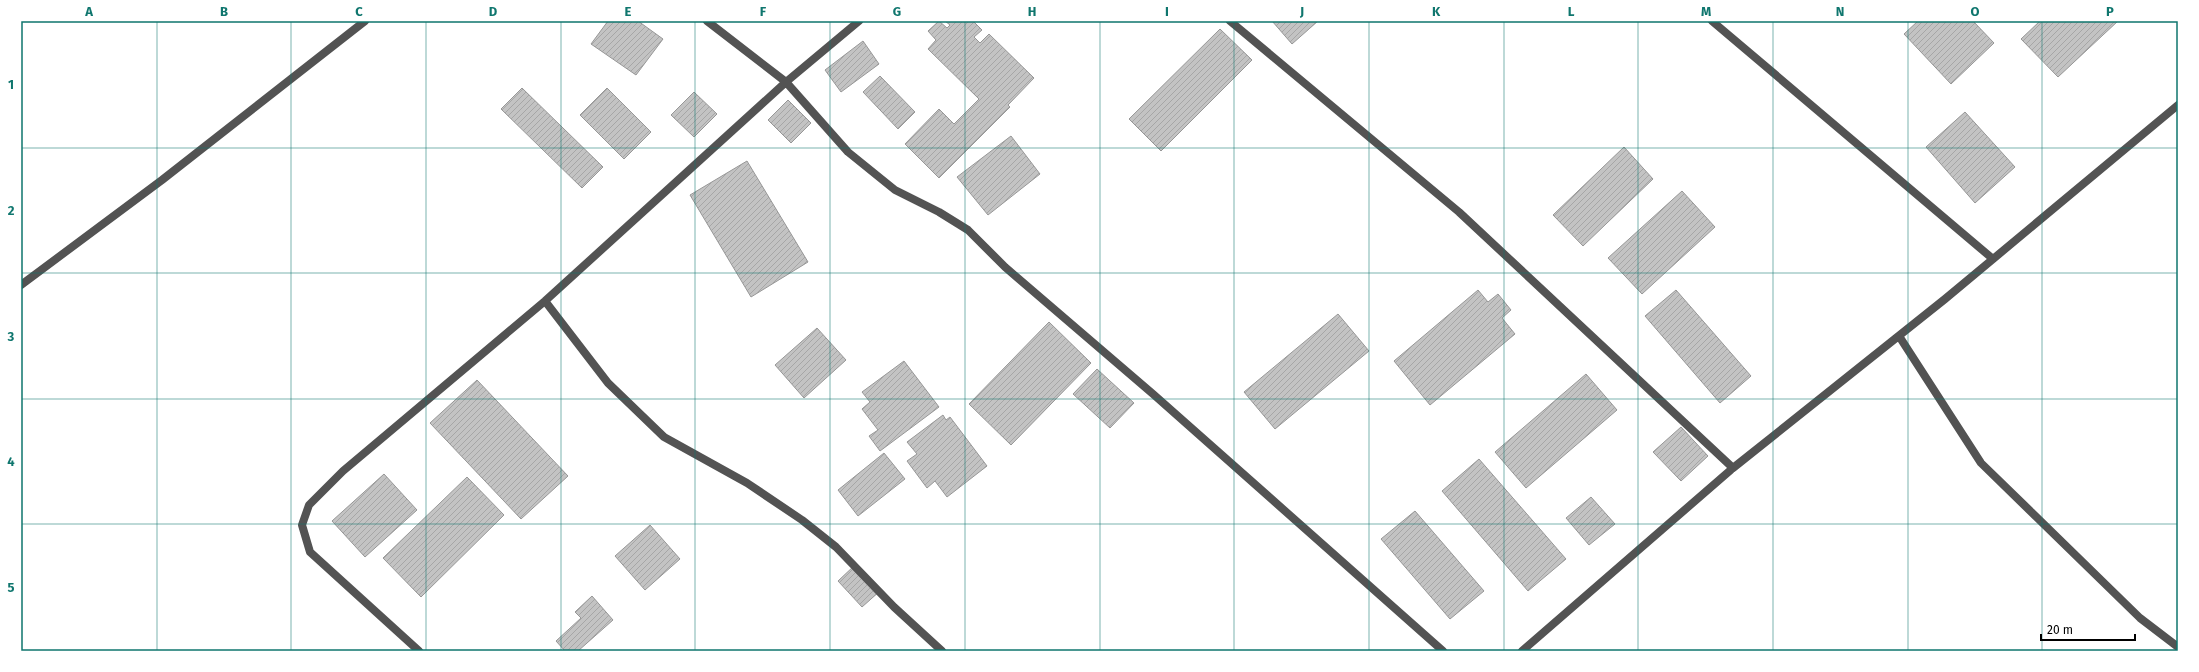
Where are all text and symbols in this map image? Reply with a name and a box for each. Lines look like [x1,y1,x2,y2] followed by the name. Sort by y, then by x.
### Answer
[84,4,93,19] text: A
[220,4,228,19] text: B
[355,4,363,19] text: C
[489,4,498,19] text: D
[625,4,632,19] text: E
[760,4,767,19] text: F
[893,4,901,19] text: G
[1028,4,1036,19] text: H
[1165,4,1169,19] text: I
[1299,4,1304,19] text: J
[1432,4,1441,19] text: K
[1568,4,1575,19] text: L
[1701,4,1711,19] text: M
[1836,4,1844,19] text: N
[1971,4,1980,19] text: O
[2106,4,2114,19] text: P
[8,77,14,92] text: 1
[8,203,15,218] text: 2
[7,329,15,344] text: 3
[7,454,15,469] text: 4
[8,580,15,595] text: 5
[2041,616,2135,642] scale bar
[2047,623,2073,637] text: 20 m

